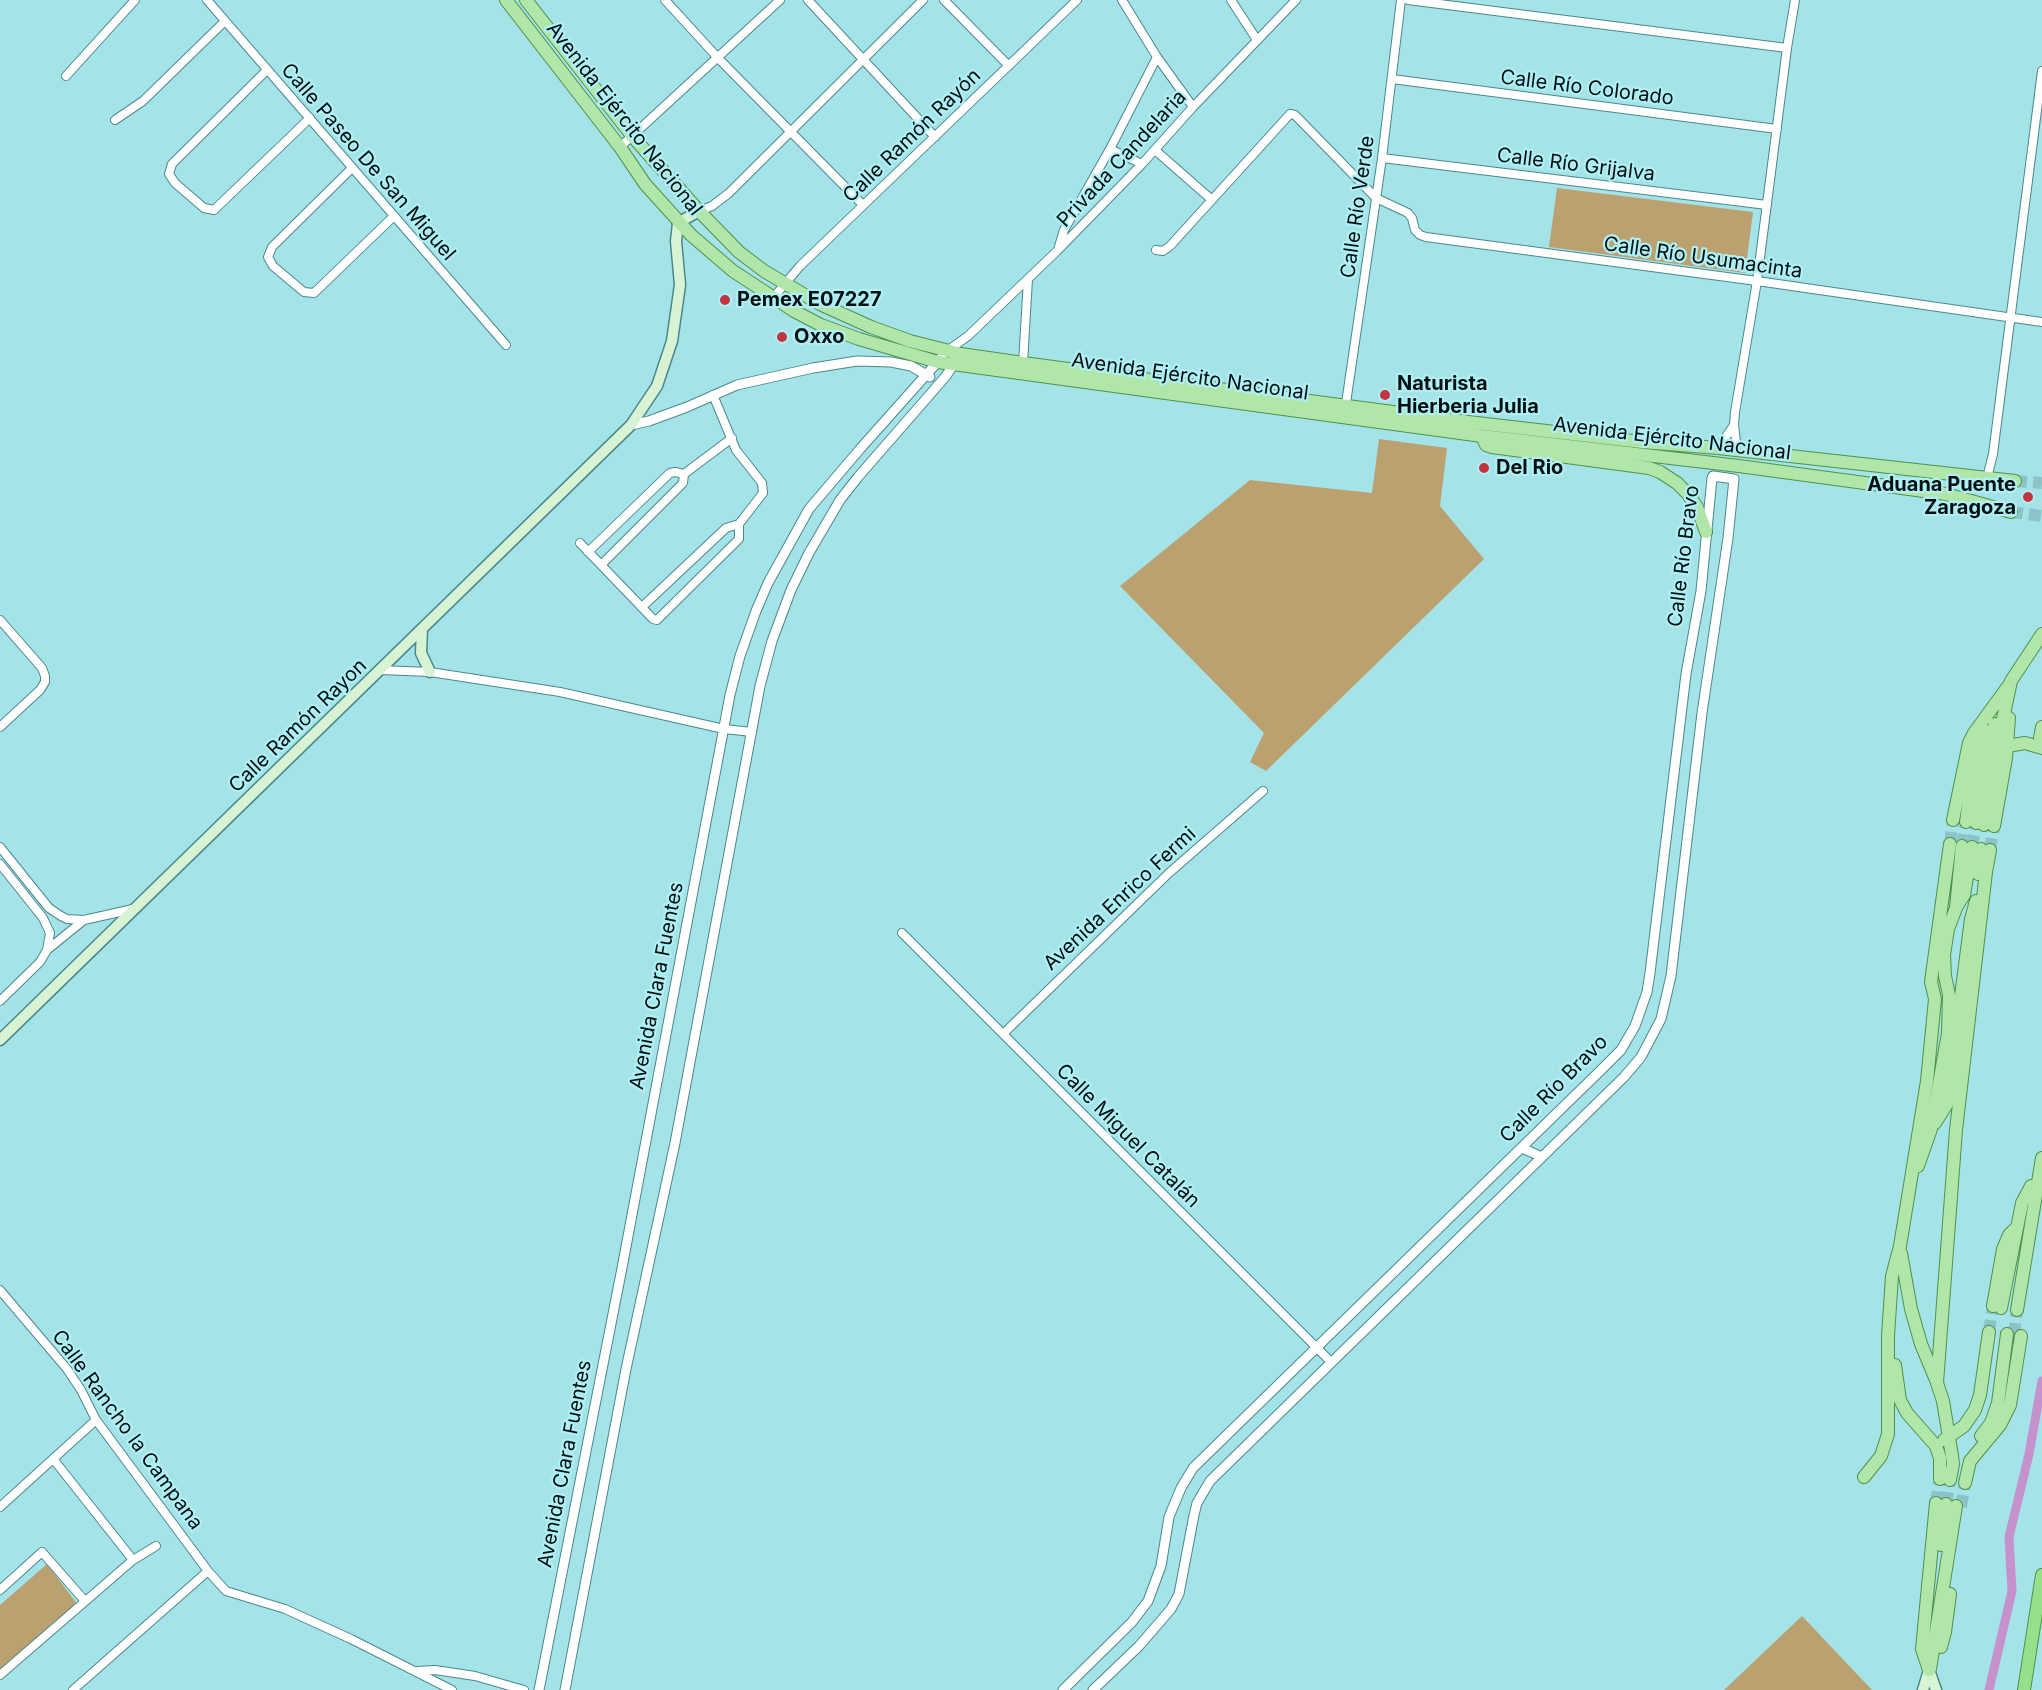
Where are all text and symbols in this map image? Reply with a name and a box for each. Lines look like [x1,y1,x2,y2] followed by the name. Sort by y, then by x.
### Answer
[541,17,707,221] street label: Avenida Ejército Nacional
[276,59,460,265] street label: Calle Paseo De San Miguel
[838,64,986,208] street label: Calle Ramón Rayón
[1499,65,1675,111] street label: Calle Río Colorado
[1052,86,1192,232] street label: Privada Candelaria
[1336,134,1380,280] street label: Calle Río Verde
[1496,143,1656,187] street label: Calle Río Grijalva
[1602,232,1804,284] street label: Calle Río Usumacinta
[737,288,882,312] place label: Pemex E07227
[718,293,732,307] marker: Pemex E07227
[794,325,844,349] place label: Oxxo
[775,330,789,344] marker: Oxxo
[1070,348,1310,406] street label: Avenida Ejército Nacional
[1397,372,1539,419] place label: Naturista Hierberia Julia
[1378,388,1392,402] marker: Naturista Hierberia Julia
[1552,413,1792,465] street label: Avenida Ejército Nacional
[1496,456,1563,480] place label: Del Rio
[1477,461,1491,475] marker: Del Rio
[1867,473,2016,520] place label: Aduana Puente Zaragoza
[1663,484,1705,628] street label: Calle Río Bravo
[2021,490,2035,504] marker: Aduana Puente Zaragoza
[224,654,372,798] street label: Calle Ramón Rayon
[1039,822,1201,976] street label: Avenida Enrico Fermi
[625,880,689,1092] street label: Avenida Clara Fuentes
[1495,1030,1613,1148] street label: Calle Río Bravo
[1051,1059,1205,1213] street label: Calle Miguel Catalán
[46,1325,208,1535] street label: Calle Rancho la Campana
[533,1358,597,1570] street label: Avenida Clara Fuentes

